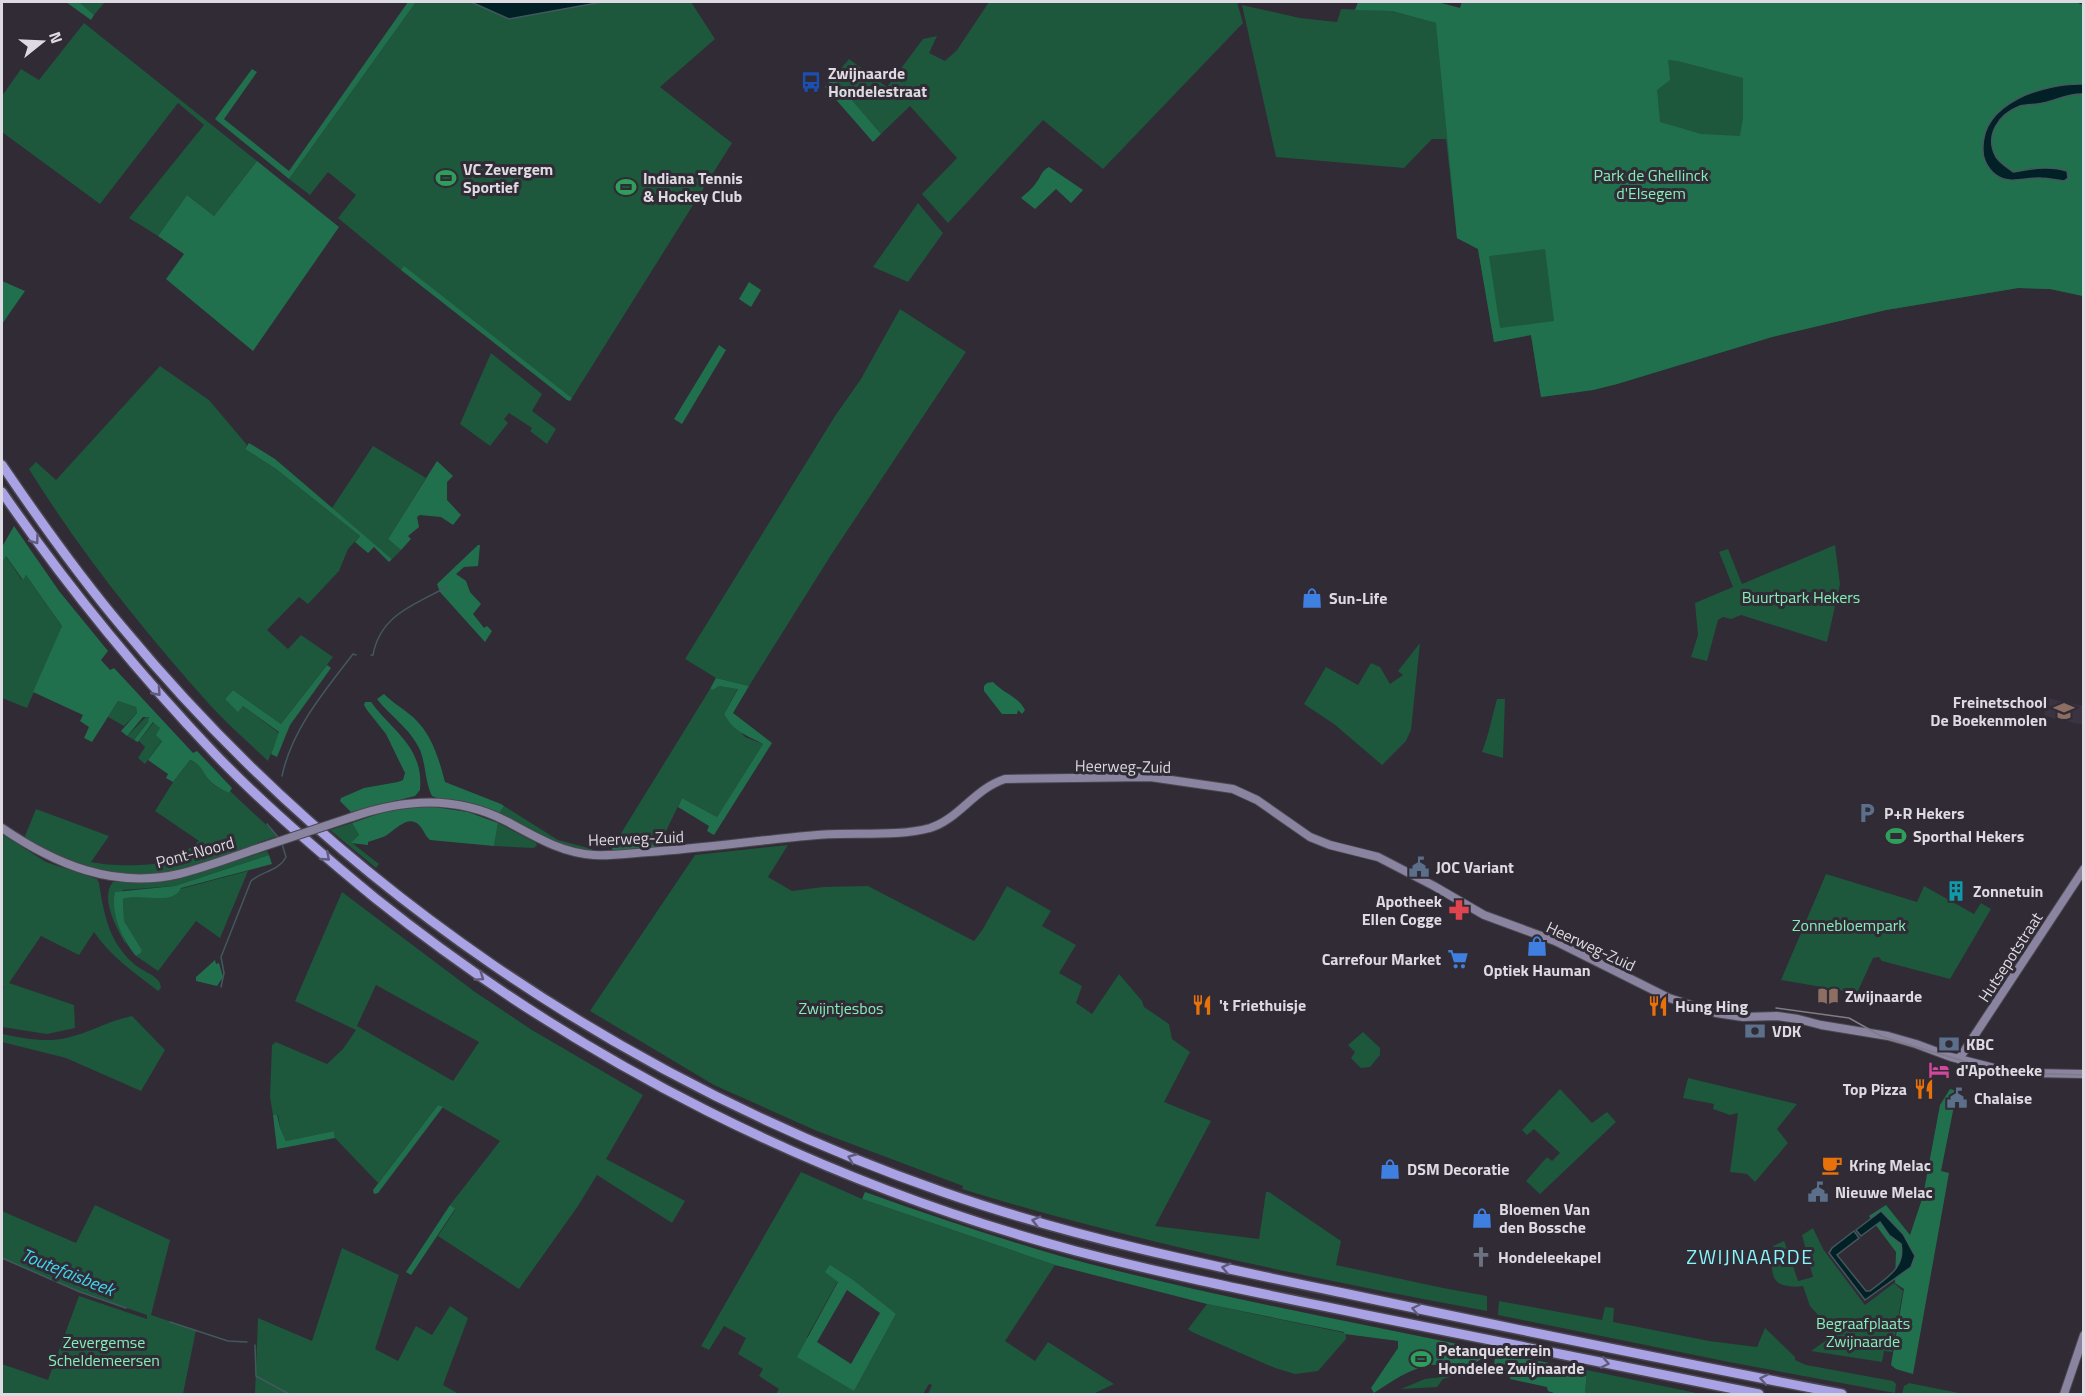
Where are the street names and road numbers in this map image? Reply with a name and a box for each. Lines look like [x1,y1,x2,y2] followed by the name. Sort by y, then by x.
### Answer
[1075,753,1171,779] street label: Heerweg-Zuid
[588,824,684,852] street label: Heerweg-Zuid
[153,830,237,874] street label: Pont-Noord
[1972,907,2048,1007] street label: Hutsepotstraat
[1542,915,1640,977] street label: Heerweg-Zuid

